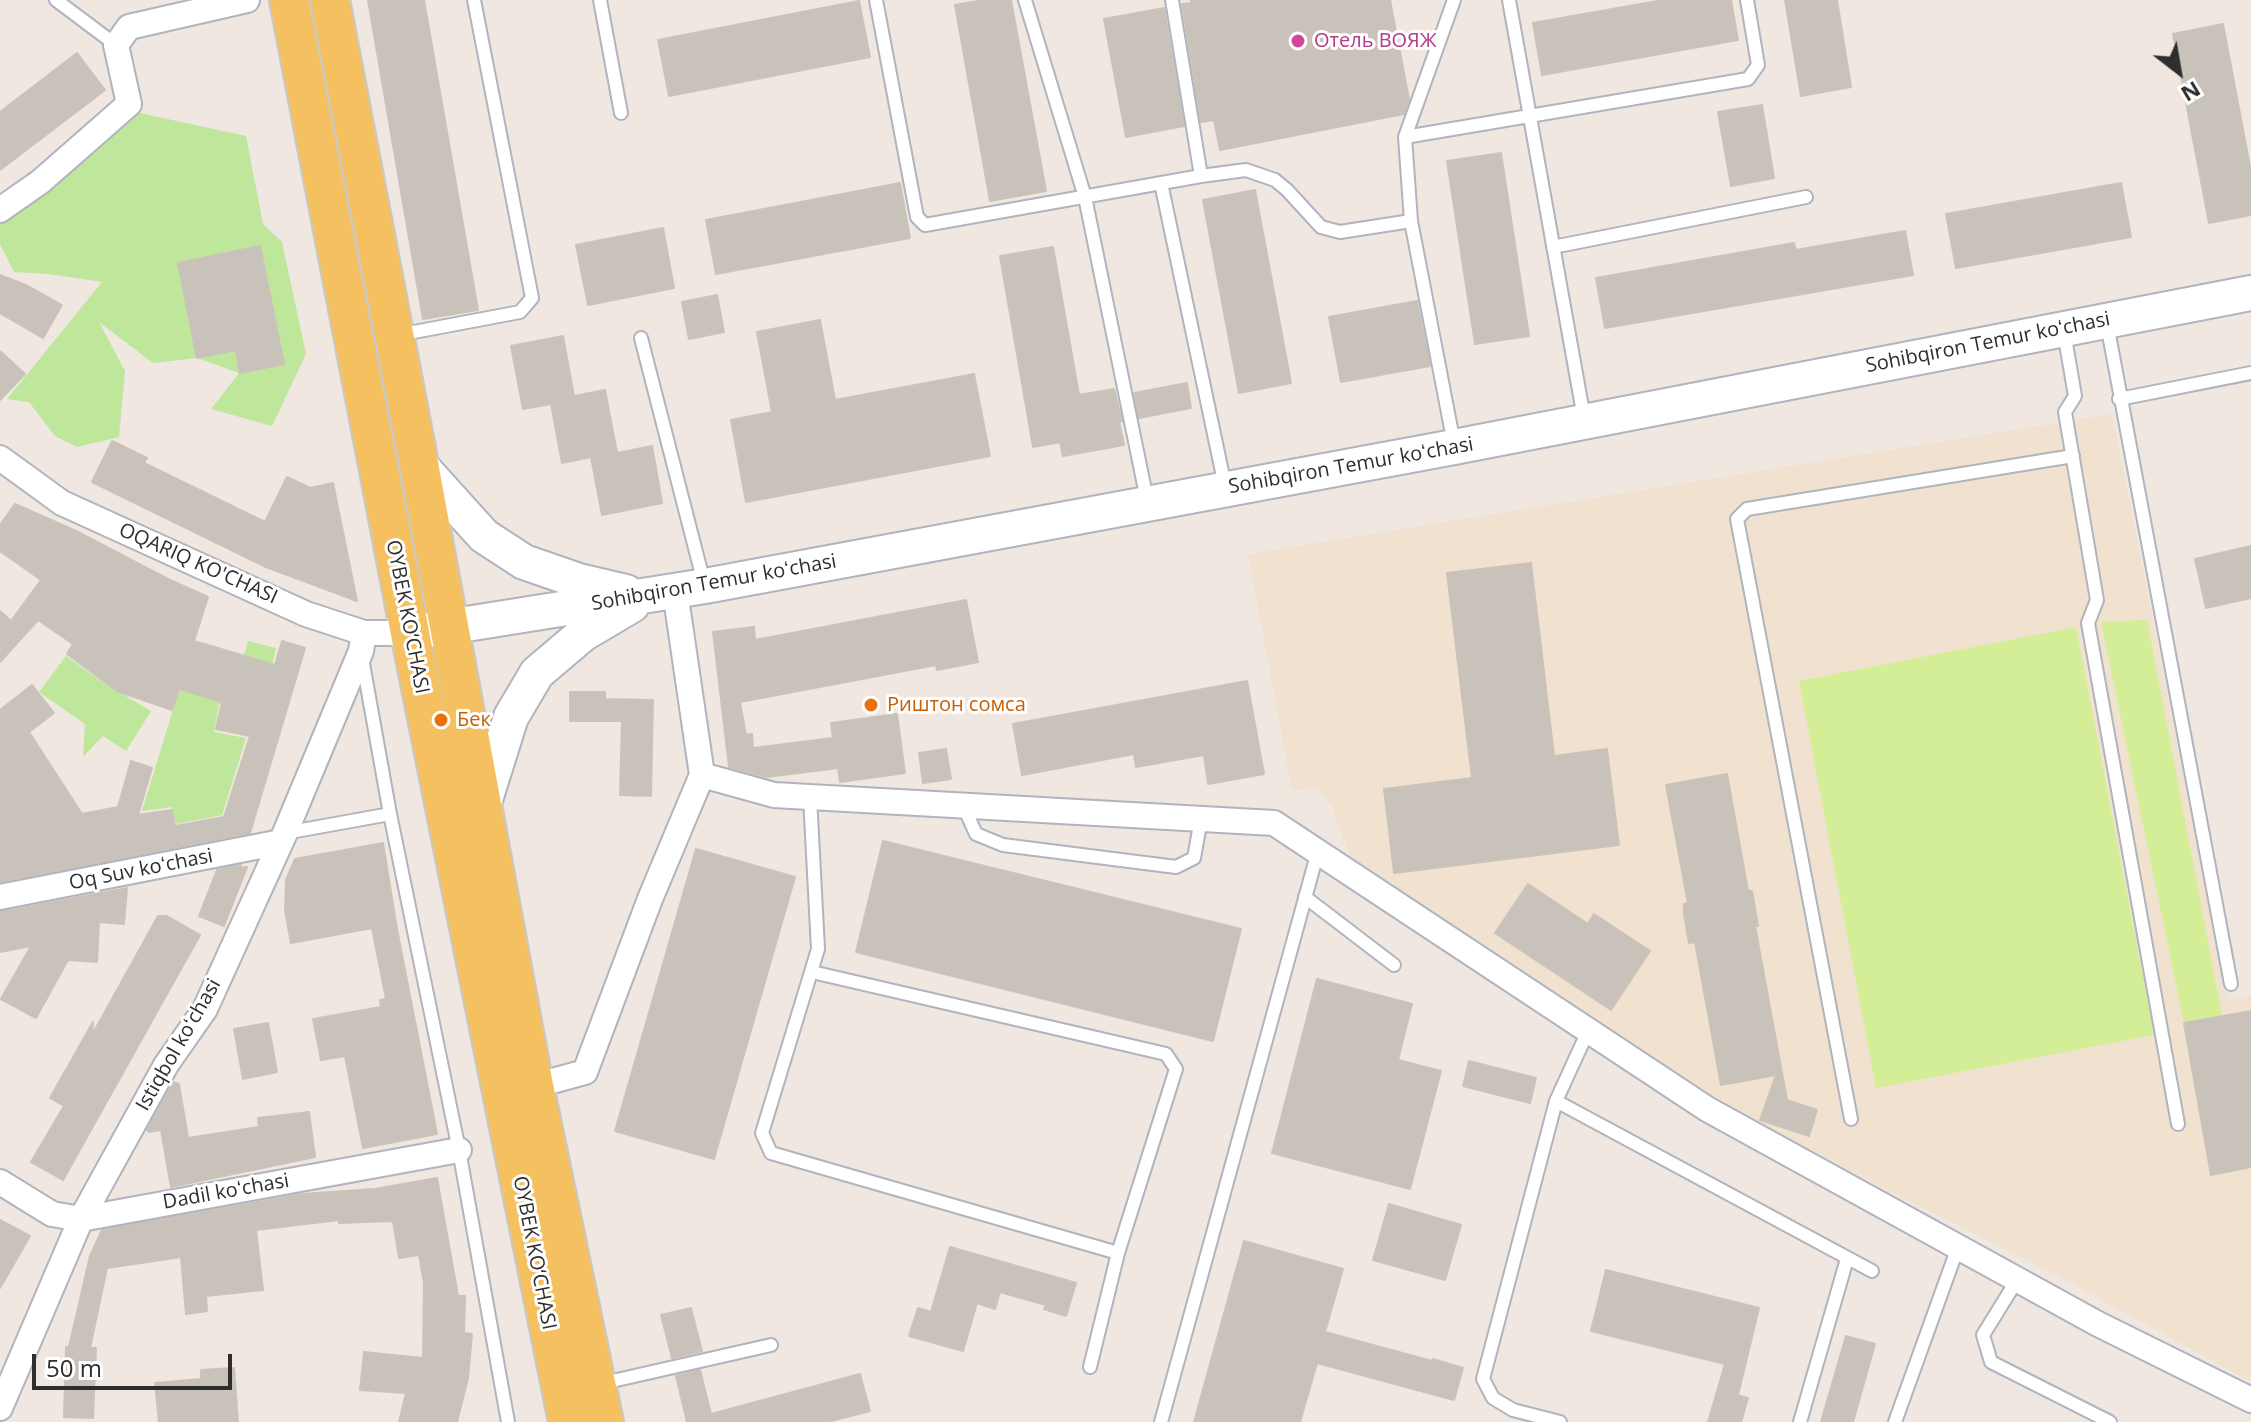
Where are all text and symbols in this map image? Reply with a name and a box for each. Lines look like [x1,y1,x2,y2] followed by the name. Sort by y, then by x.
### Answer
[1314,29,1437,53] place label: Отель ВОЯЖ
[1289,32,1307,50] marker: Отель ВОЯЖ
[2139,32,2219,112] north arrow
[2176,75,2207,110] text: N
[1864,308,2112,378] street label: Sohibqiron Temur koʻchasi
[1227,433,1475,499] street label: Sohibqiron Temur koʻchasi
[115,518,281,610] street label: OQARIQ KO'CHASI
[380,538,434,696] street label: OYBEK KO‘CHASI
[590,550,838,616] street label: Sohibqiron Temur koʻchasi
[887,693,1026,717] place label: Риштон сомса
[862,696,880,714] marker: Риштон сомса
[457,708,491,732] place label: Бек
[432,711,450,729] marker: Бек
[67,844,215,896] street label: Oq Suv koʻchasi
[131,975,227,1115] street label: Istiqbol koʻchasi
[161,1169,291,1215] street label: Dadil koʻchasi
[507,1174,561,1332] street label: OYBEK KO‘CHASI
[36,1338,236,1388] scale bar
[46,1351,102,1384] text: 50 m

